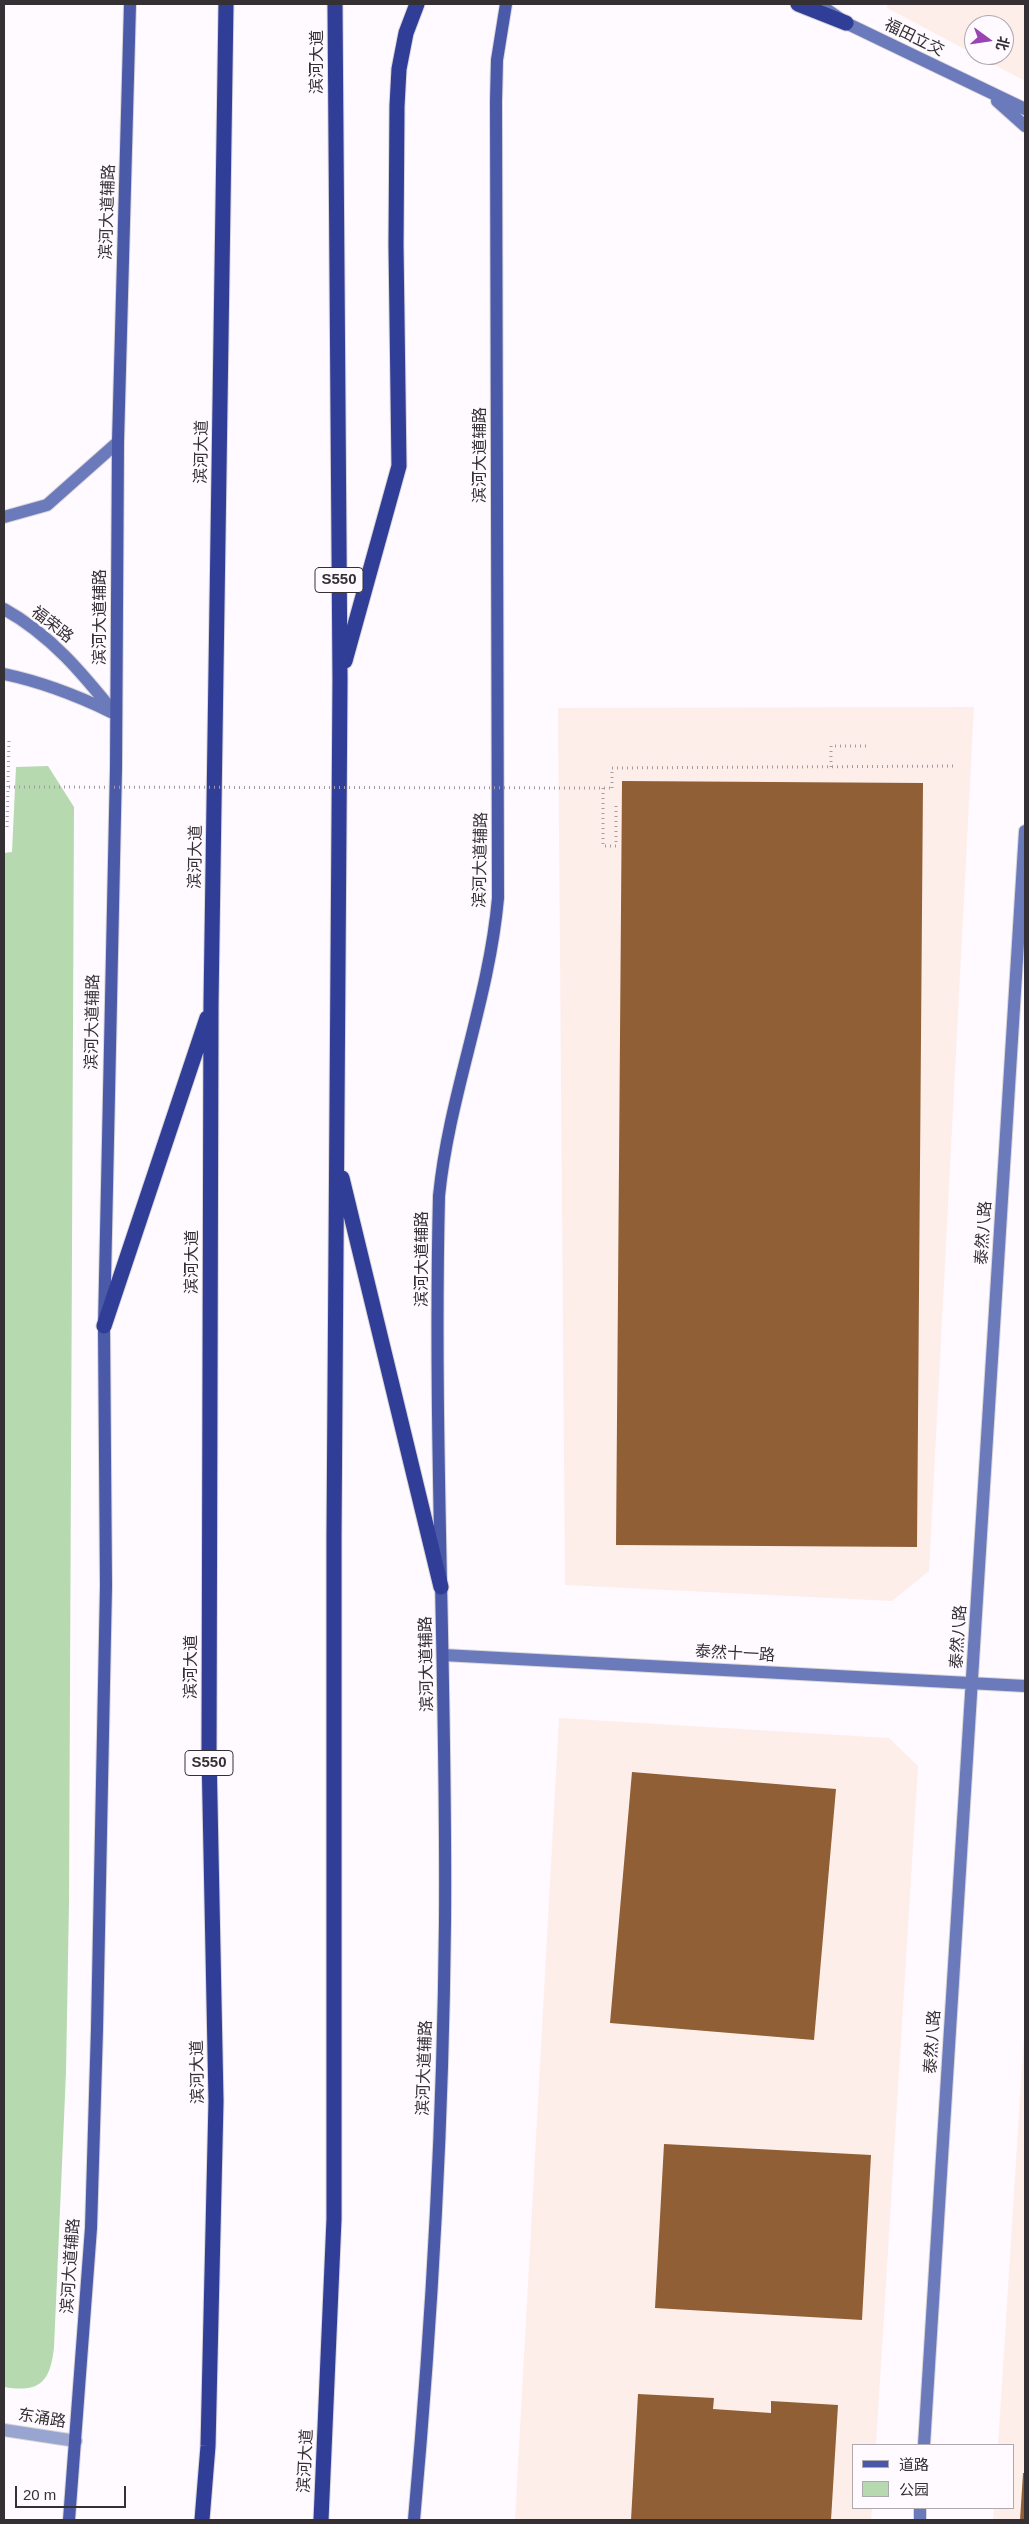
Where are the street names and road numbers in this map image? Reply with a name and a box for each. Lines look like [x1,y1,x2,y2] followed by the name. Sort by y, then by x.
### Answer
[881,15,947,61] street label: 福田立交
[308,30,328,94] street label: 滨河大道
[97,164,119,260] street label: 滨河大道辅路
[471,407,491,503] street label: 滨河大道辅路
[192,420,212,484] street label: 滨河大道
[315,568,363,592] road number: S550
[91,569,111,665] street label: 滨河大道辅路
[27,603,77,647] street label: 福荣路
[471,812,491,908] street label: 滨河大道辅路
[186,825,206,889] street label: 滨河大道
[83,974,103,1070] street label: 滨河大道辅路
[972,1200,996,1266] street label: 泰然八路
[413,1211,433,1307] street label: 滨河大道辅路
[183,1230,203,1294] street label: 滨河大道
[947,1604,971,1670] street label: 泰然八路
[417,1616,437,1712] street label: 滨河大道辅路
[182,1635,202,1699] street label: 滨河大道
[695,1642,775,1666] street label: 泰然十一路
[185,1750,233,1776] road number: S550
[921,2009,945,2075] street label: 泰然八路
[414,2020,436,2116] street label: 滨河大道辅路
[188,2040,208,2104] street label: 滨河大道
[58,2217,84,2315] street label: 滨河大道辅路
[17,2406,67,2432] street label: 东涌路
[295,2429,317,2493] street label: 滨河大道

